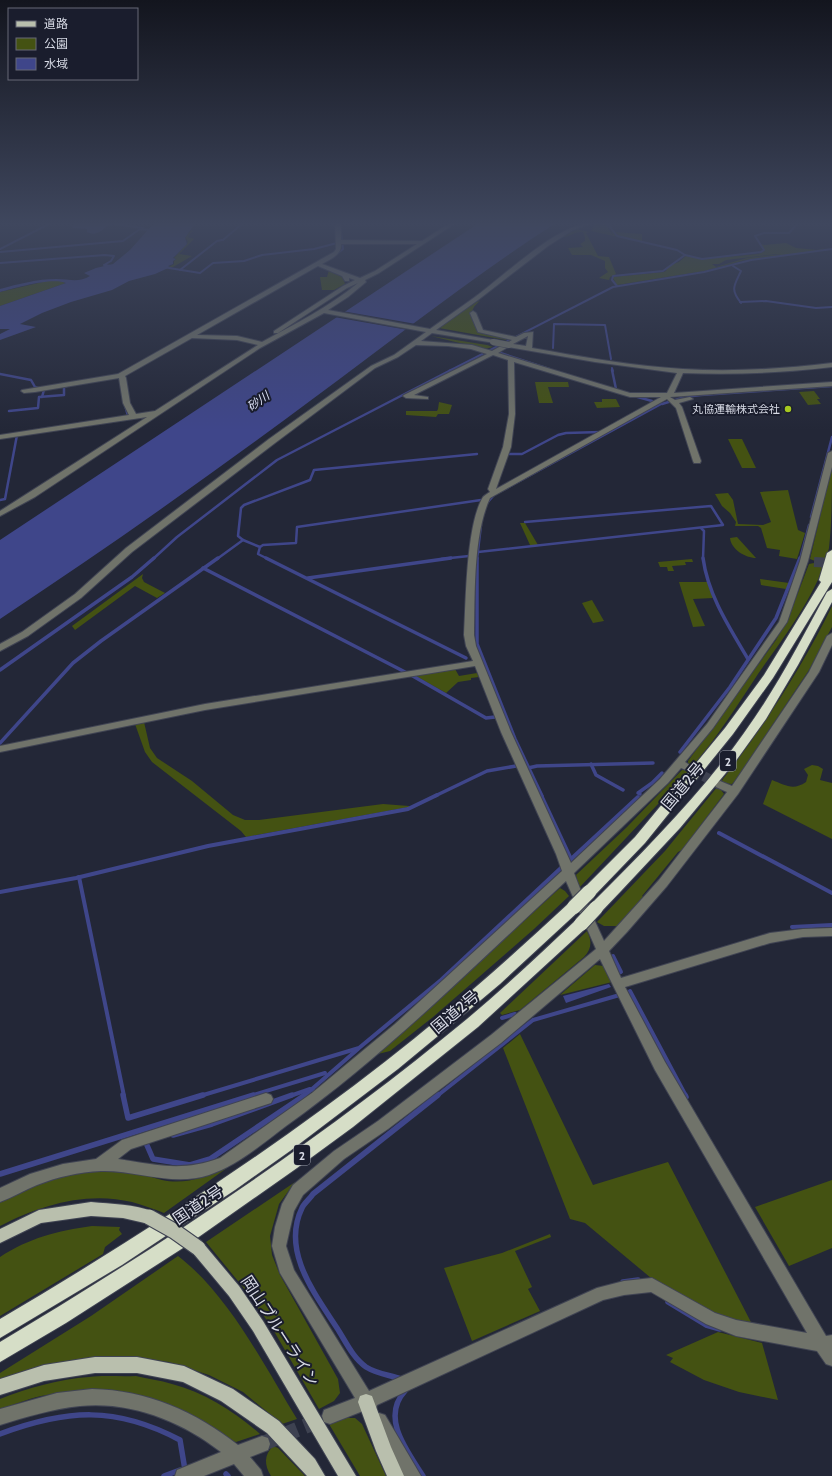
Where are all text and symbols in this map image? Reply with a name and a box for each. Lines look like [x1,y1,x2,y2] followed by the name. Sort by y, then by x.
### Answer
[8,8,138,80] legend
[44,16,68,31] text: 道路
[44,36,68,51] text: 公園
[44,56,68,71] text: 水域
[244,387,274,414] water label: 砂川
[692,402,780,416] place label: 丸協運輸株式会社
[783,404,793,414] marker: 丸協運輸株式会社
[720,751,736,771] road number: 2
[658,758,708,814] street label: 国道2号
[427,987,483,1037] street label: 国道2号
[294,1145,310,1165] road number: 2
[169,1181,227,1229] street label: 国道2号
[237,1272,323,1390] street label: 岡山ブルーライン

